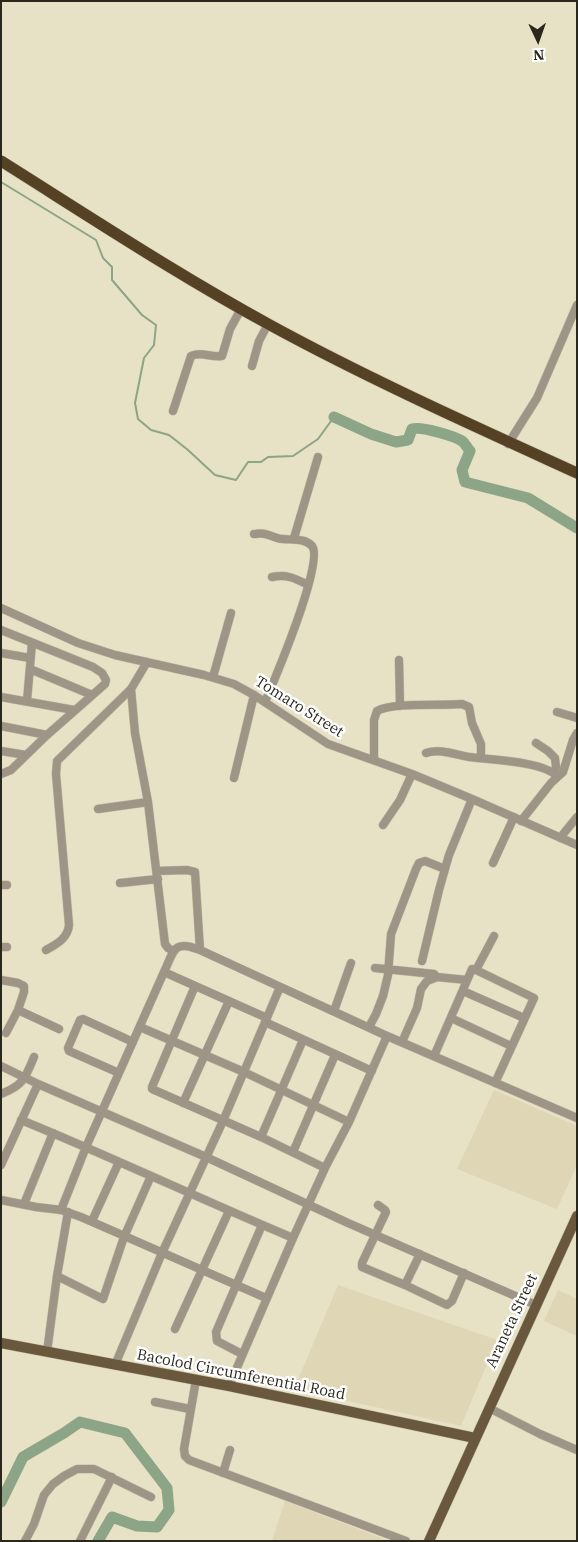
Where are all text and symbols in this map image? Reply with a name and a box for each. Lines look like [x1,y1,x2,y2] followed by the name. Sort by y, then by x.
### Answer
[513,15,563,65] north arrow
[533,46,545,64] text: N
[252,673,346,741] street label: Tomaro Street
[482,1271,542,1371] street label: Araneta Street
[135,1346,347,1404] street label: Bacolod Circumferential Road

